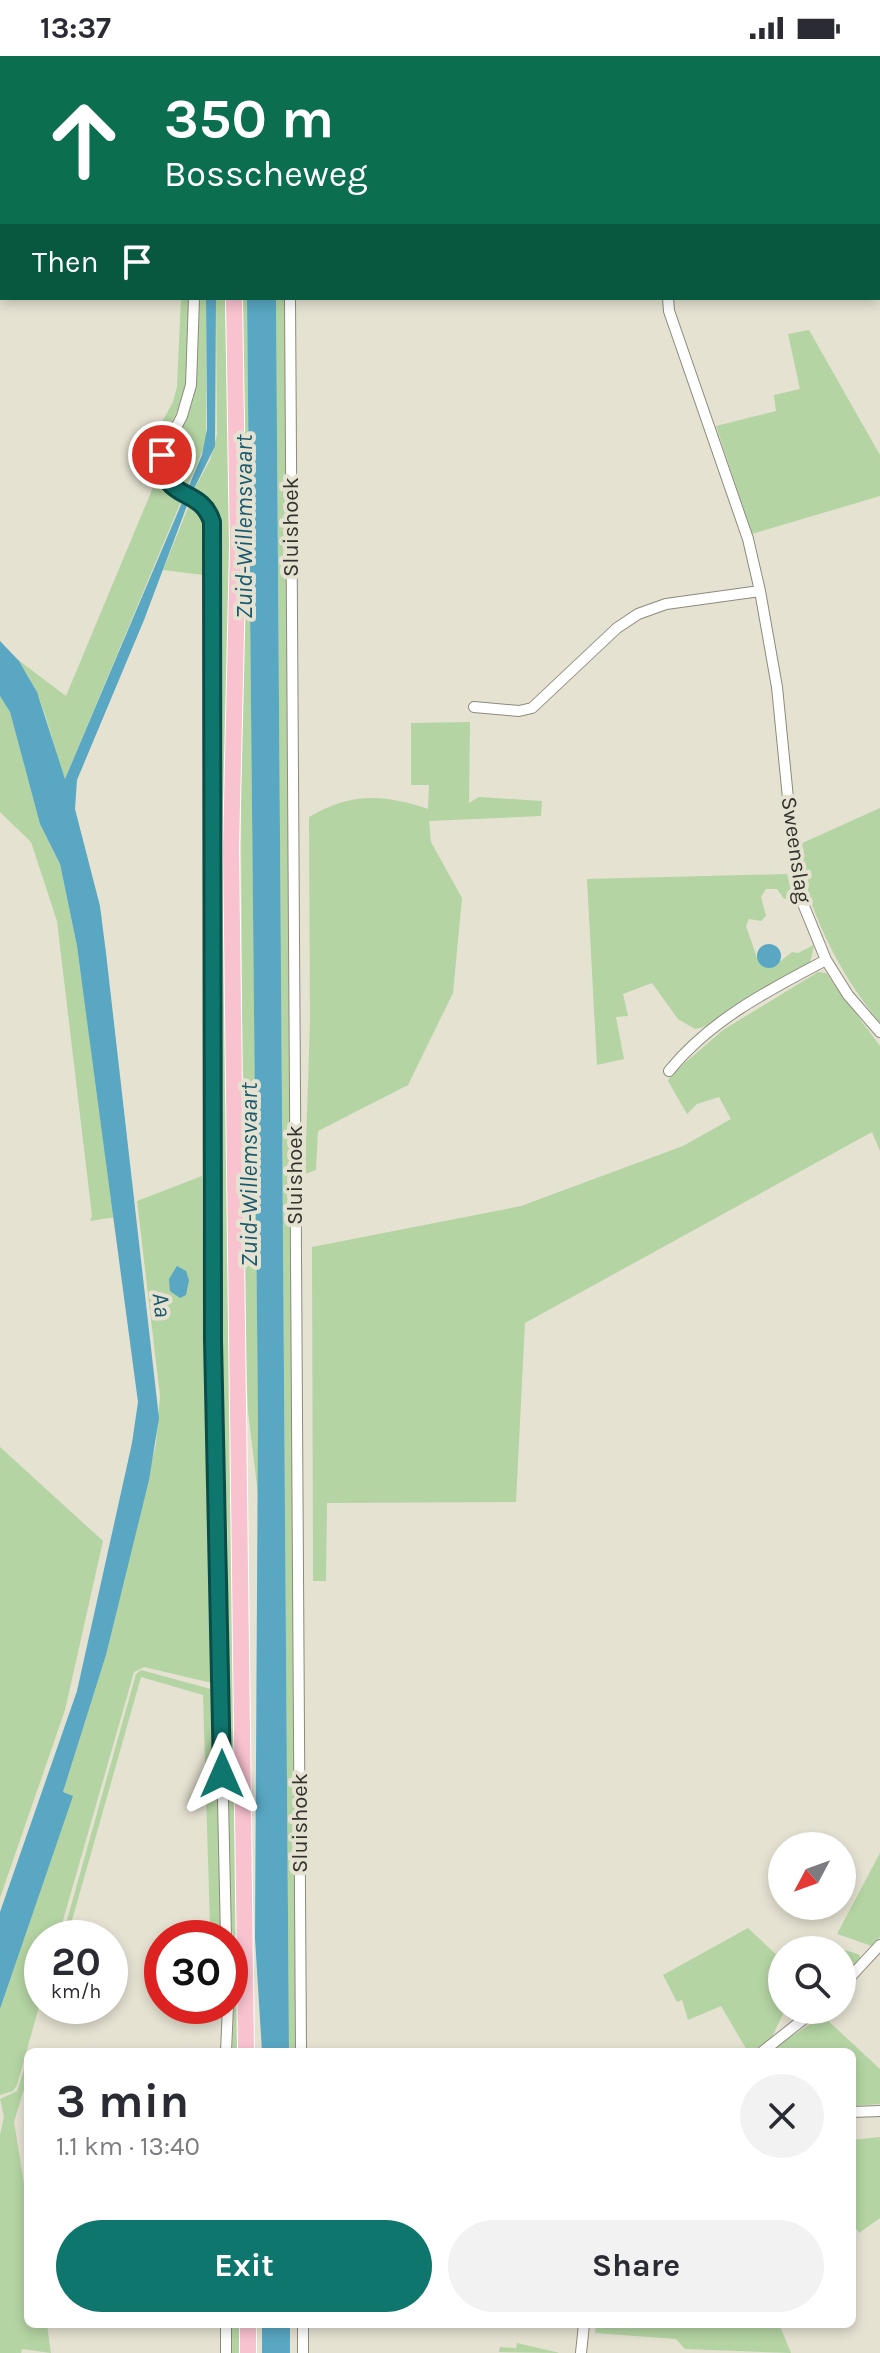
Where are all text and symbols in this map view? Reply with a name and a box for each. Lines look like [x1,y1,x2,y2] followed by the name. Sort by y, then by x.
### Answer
[40,10,111,46] text: 13:37
[164,86,334,151] text: 350 m
[32,88,136,192] icon: ahead
[164,153,368,195] text: Bosscheweg
[115,240,159,284] icon: arrive
[32,244,99,280] text: Then
[128,421,196,489] pin
[140,433,184,477] icon: arrive
[230,434,258,619] water label: Zuid-Willemsvaart
[278,477,304,577] street label: Sluishoek
[776,795,816,906] street label: Sweenslag
[235,1082,263,1267] water label: Zuid-Willemsvaart
[282,1125,308,1225] street label: Sluishoek
[147,1291,177,1319] water label: Aa
[180,1732,264,1816] position arrow
[287,1773,313,1873] street label: Sluishoek
[768,1832,856,1920] north arrow
[768,1832,856,2024] map controls
[144,1920,248,2024] speed limit sign: 30
[768,1936,856,2024] button: search
[51,1938,101,1985] text: 20
[51,1980,101,2003] text: km/h
[56,2073,189,2129] text: 3 min
[740,2074,824,2158] button: close
[56,2131,200,2162] text: 1.1 km · 13:40
[56,2220,432,2312] button: Exit
[448,2220,824,2312] button: Share

